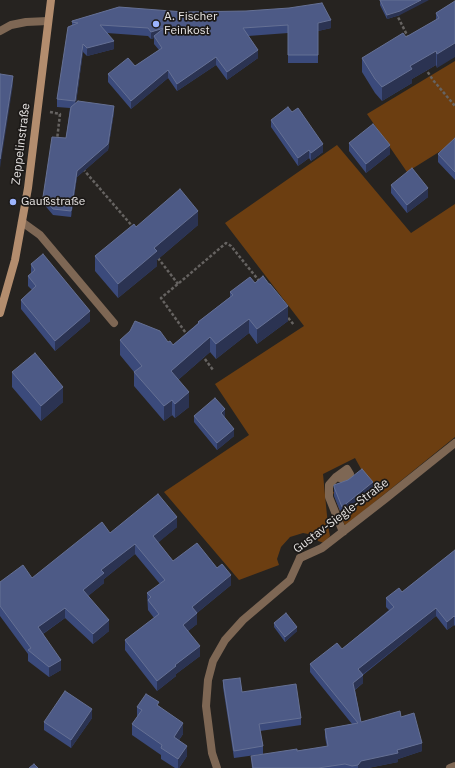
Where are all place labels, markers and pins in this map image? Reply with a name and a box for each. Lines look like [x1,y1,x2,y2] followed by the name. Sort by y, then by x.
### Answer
[164,10,217,38] place label: A. Fischer Feinkost
[151,19,161,29] marker: A. Fischer Feinkost
[21,195,85,209] place label: Gaußstraße
[8,197,18,207] marker: Gaußstraße

